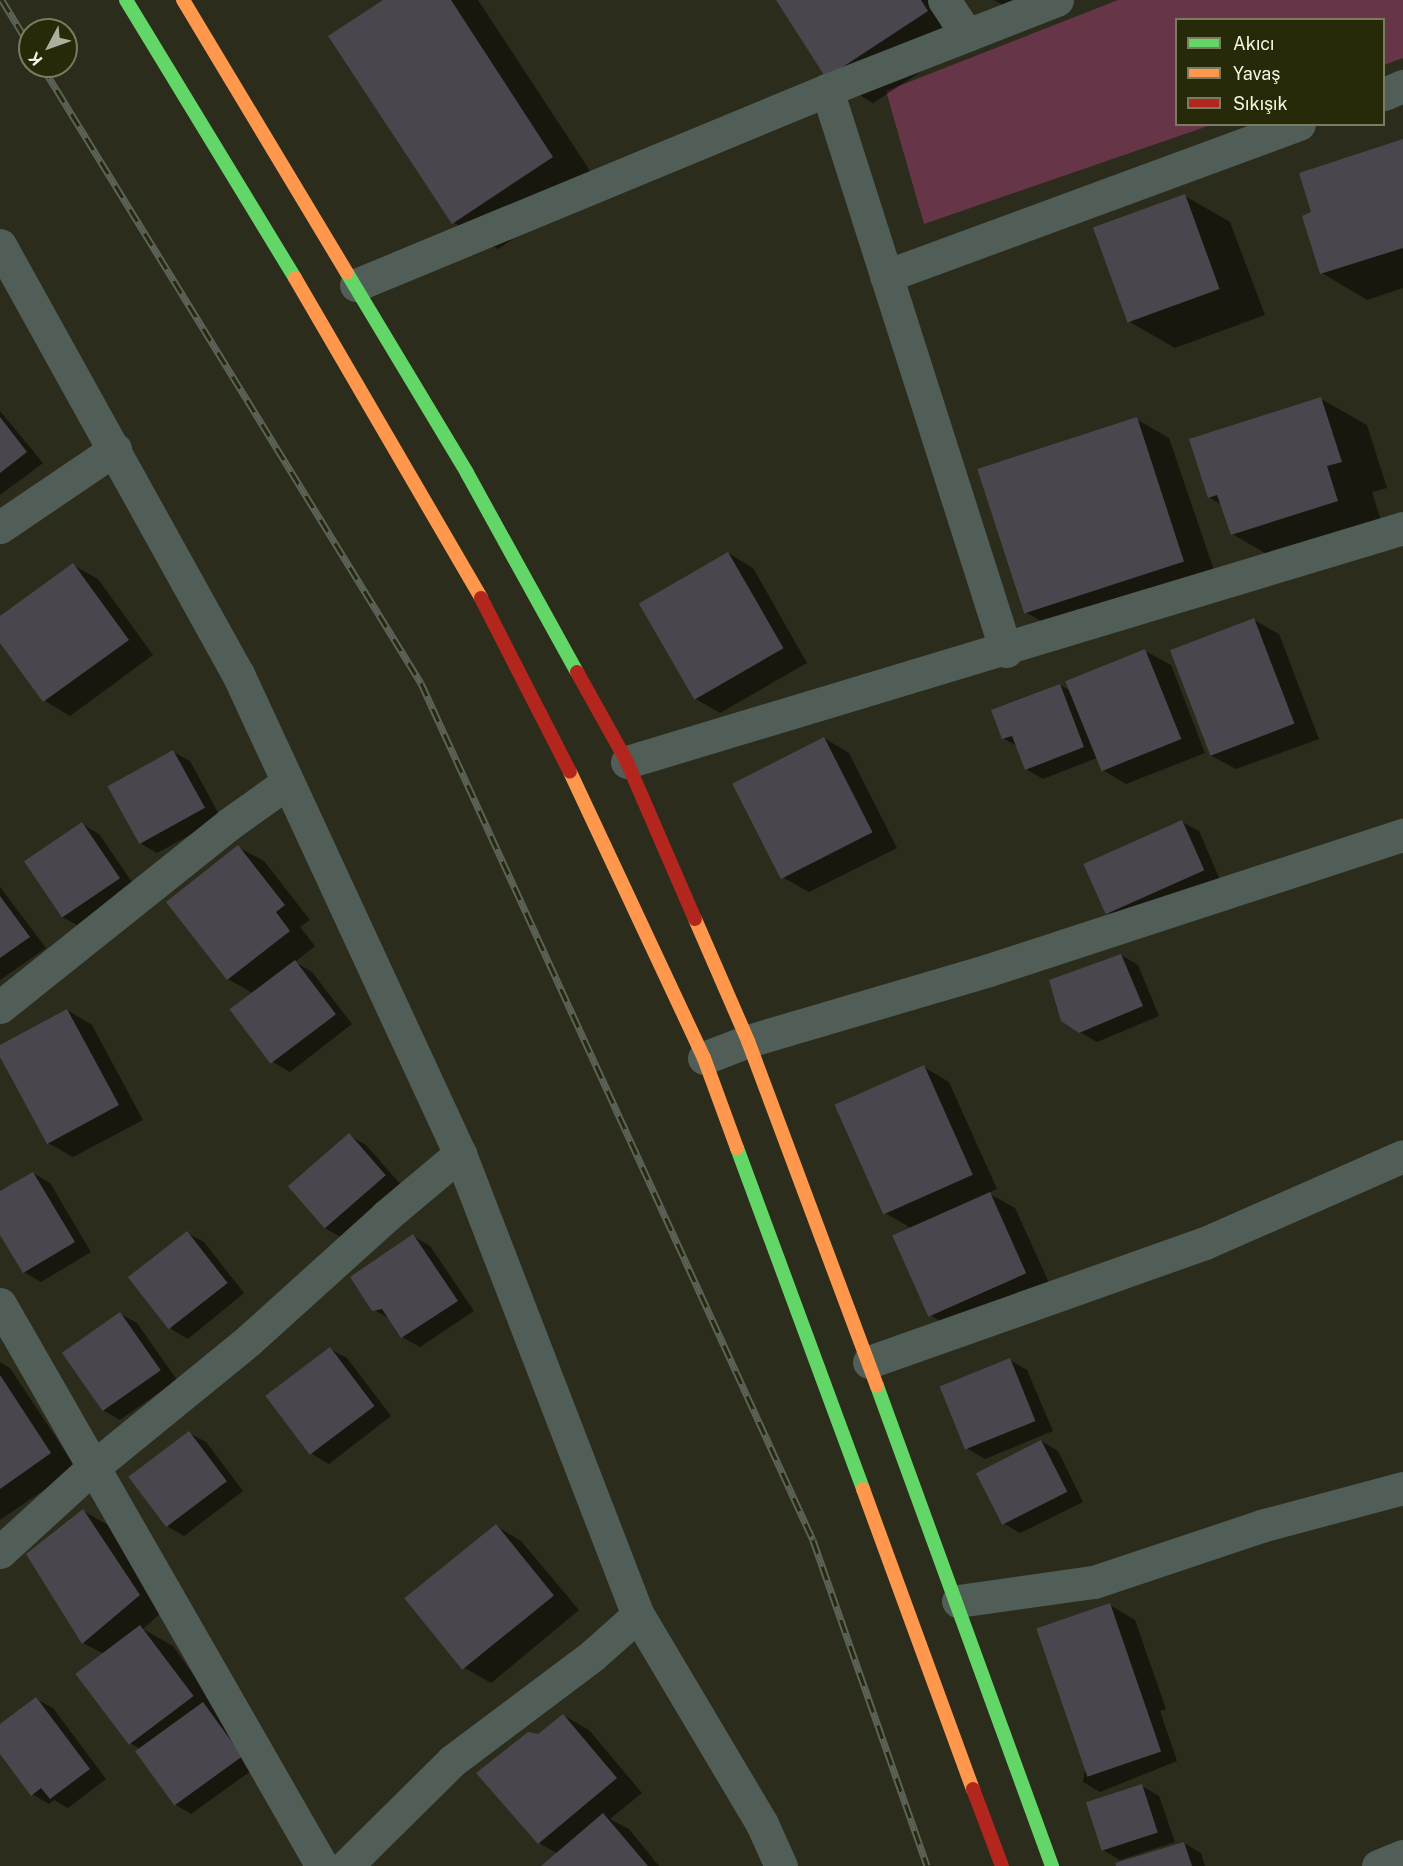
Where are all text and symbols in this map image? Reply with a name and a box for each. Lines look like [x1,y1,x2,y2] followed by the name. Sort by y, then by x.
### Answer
[18,18,78,78] north arrow
[1175,18,1385,126] legend
[1233,33,1274,54] text: Akıcı
[25,48,46,69] text: K
[1233,63,1280,84] text: Yavaş
[1233,93,1288,114] text: Sıkışık

